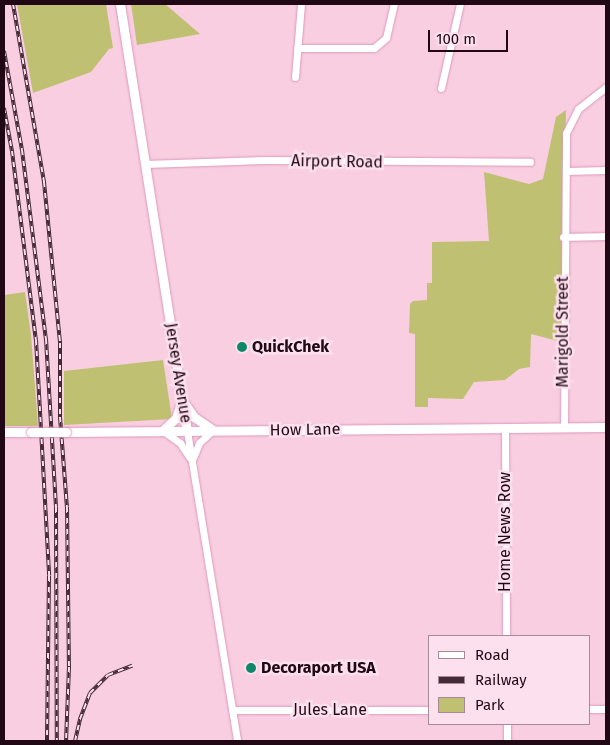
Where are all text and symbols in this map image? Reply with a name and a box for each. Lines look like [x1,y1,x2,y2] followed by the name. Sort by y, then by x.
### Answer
[430,20,510,52] scale bar
[436,30,476,48] text: 100 m
[291,152,383,172] street label: Airport Road
[553,276,573,388] street label: Marigold Street
[161,322,195,424] street label: Jersey Avenue
[252,337,329,357] place label: QuickChek
[236,341,248,353] marker: QuickChek
[270,420,340,440] street label: How Lane
[495,472,515,592] street label: Home News Row
[428,635,590,725] legend
[475,646,510,664] text: Road
[261,658,376,678] place label: Decoraport USA
[245,662,257,674] marker: Decoraport USA
[475,671,527,689] text: Railway
[475,696,505,714] text: Park
[293,700,367,720] street label: Jules Lane

